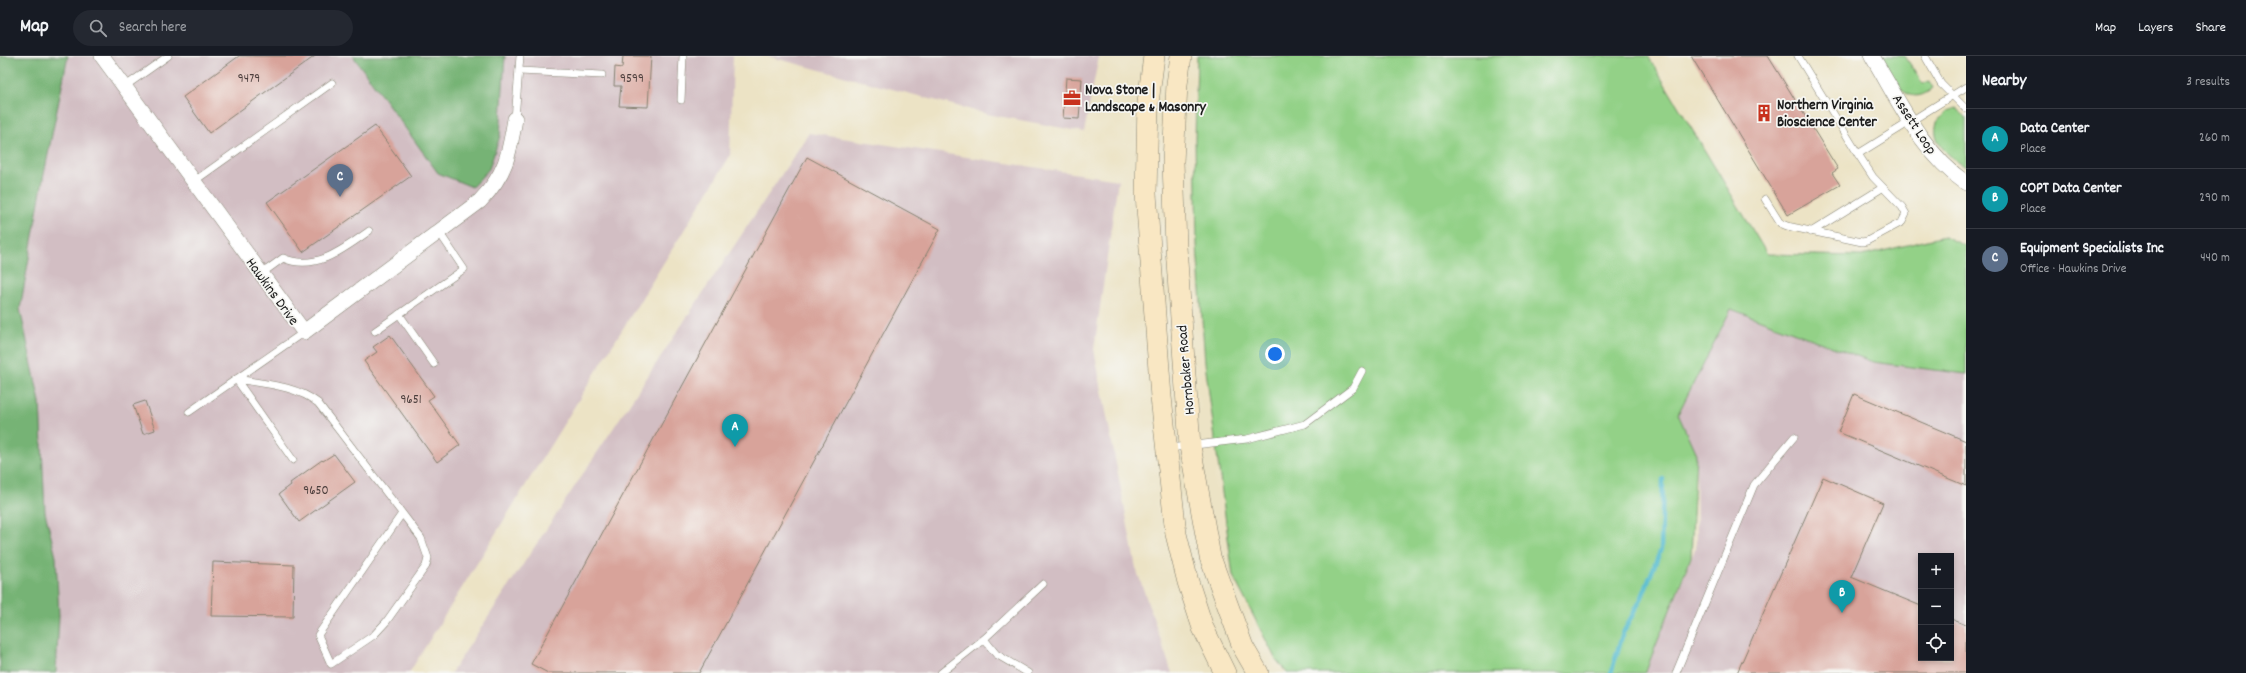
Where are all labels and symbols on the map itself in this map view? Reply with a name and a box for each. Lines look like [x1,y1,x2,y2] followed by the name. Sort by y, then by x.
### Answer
[238,70,260,89] house number: 9479
[620,70,644,89] house number: 9599
[1085,80,1207,119] place label: Nova Stone | Landscape & Masonry
[1062,88,1082,108] office icon: Nova Stone | Landscape & Masonry
[1885,90,1941,160] street label: Assett Loop
[1777,95,1877,134] place label: Northern Virginia Bioscience Center
[1754,103,1774,123] building icon: Northern Virginia Bioscience Center
[327,164,353,197] pin: C
[239,254,304,331] street label: Hawkins Drive
[1172,324,1202,416] street label: Hornbaker Road
[1265,344,1285,364] your location
[400,391,422,410] house number: 9651
[722,414,748,447] pin: A
[303,482,329,501] house number: 9650
[1829,580,1855,613] pin: B

